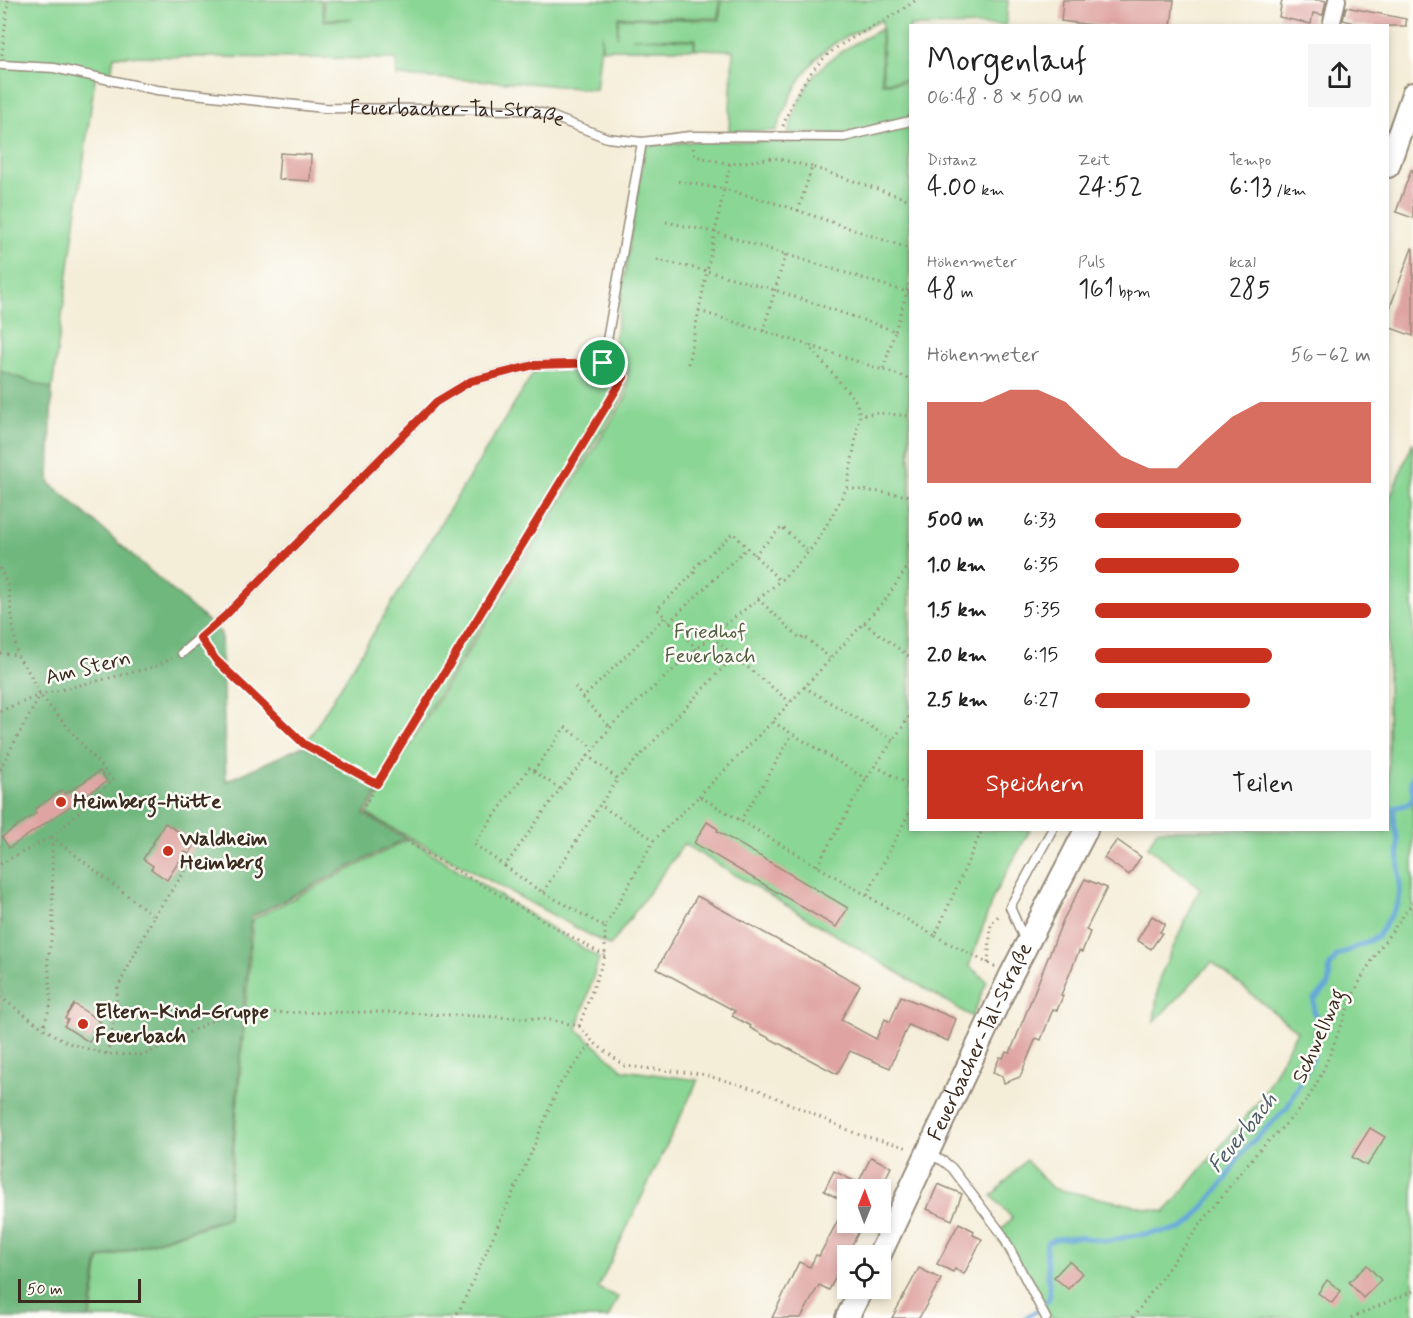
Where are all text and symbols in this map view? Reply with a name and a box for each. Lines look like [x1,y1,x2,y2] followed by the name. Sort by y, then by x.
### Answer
[927,39,1087,83] text: Morgenlauf
[1308,44,1371,107] button: share
[927,84,1084,111] text: 06:48 · 8 × 500 m
[349,94,569,134] street label: Feuerbacher-Tal-Straße
[927,150,977,171] text: Distanz
[1078,150,1111,171] text: Zeit
[1229,150,1271,171] text: Tempo
[927,171,977,205] text: 4.00
[1078,171,1143,205] text: 24:52
[1229,171,1272,205] text: 6:13
[977,180,1005,201] text: km
[1272,180,1307,201] text: /km
[927,252,1017,273] text: Höhenmeter
[1078,252,1105,273] text: Puls
[1229,252,1256,273] text: kcal
[927,273,956,307] text: 48
[1078,273,1114,307] text: 161
[1229,273,1270,307] text: 285
[956,282,973,303] text: m
[1114,282,1151,303] text: bpm
[577,337,628,388] pin
[927,342,1039,369] text: Höhenmeter
[1290,342,1371,369] text: 56–62 m
[586,346,619,379] icon: arrive
[927,507,984,534] text: 500 m
[1023,507,1056,534] text: 6:33
[927,552,986,579] text: 1.0 km
[1023,552,1058,579] text: 6:35
[927,597,987,624] text: 1.5 km
[1023,597,1060,624] text: 5:35
[664,618,756,670] park label: Friedhof Feuerbach
[927,642,987,669] text: 2.0 km
[1023,642,1058,669] text: 6:15
[42,644,134,692] street label: Am Stern
[927,687,988,714] text: 2.5 km
[1023,687,1058,714] text: 6:27
[927,750,1143,819] button: Speichern
[1155,750,1371,819] button: Teilen
[73,788,222,818] place label: Heimberg-Hütte
[54,795,68,809] marker: Heimberg-Hütte
[179,825,268,879] place label: Waldheim Heimberg
[161,844,175,858] marker: Waldheim Heimberg
[921,938,1039,1145] street label: Feuerbacher-Tal-Straße
[1286,984,1354,1089] street label: Schwellwag
[95,998,269,1050] place label: Eltern-Kind-Gruppe Feuerbach
[76,1017,90,1031] marker: Eltern-Kind-Gruppe Feuerbach
[1202,1087,1284,1179] water label: Feuerbach
[837,1179,891,1233] north arrow
[837,1179,891,1299] map controls
[837,1245,891,1299] button: locate
[18,1276,141,1304] scale bar
[27,1279,63,1300] text: 50 m

